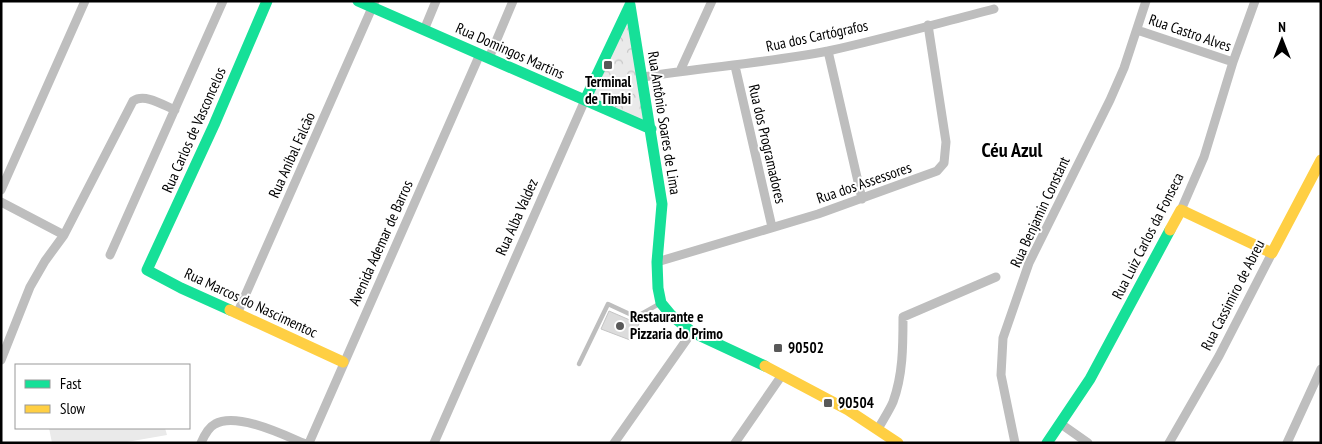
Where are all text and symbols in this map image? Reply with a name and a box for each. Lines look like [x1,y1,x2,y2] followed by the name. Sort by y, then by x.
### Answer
[1147,10,1234,55] street label: Rua Castro Alves
[764,15,870,56] street label: Rua dos Cartógrafos
[1257,15,1307,65] north arrow
[453,18,568,83] street label: Rua Domingos Martins
[1278,18,1286,36] text: N
[644,50,685,196] street label: Rua Antônio Soares de Lima
[602,59,614,71] marker: Terminal de Timbi
[157,64,230,195] street label: Rua Carlos de Vasconcelos
[585,72,631,108] place label: Terminal de Timbi
[745,82,790,205] street label: Rua dos Programadores
[264,109,319,201] street label: Rua Aníbal Falcão
[982,137,1043,163] district label: Céu Azul
[1006,153,1074,270] street label: Rua Benjamin Constant
[814,157,914,208] street label: Rua dos Assessores
[1107,169,1188,302] street label: Rua Luiz Carlos da Fonseca
[491,175,542,258] street label: Rua Alba Valdez
[344,177,417,308] street label: Avenida Ademar de Barros
[1196,236,1269,353] street label: Rua Cassimiro de Abreu
[182,263,321,342] street label: Rua Marcos do Nascimentoc
[630,307,723,343] place label: Restaurante e Pizzaria do Primo
[614,320,626,332] marker: Restaurante e Pizzaria do Primo
[788,338,824,357] place label: 90502
[772,342,784,354] marker: 90502
[15,364,190,429] legend
[60,374,81,393] text: Fast
[838,393,874,412] place label: 90504
[822,397,834,409] marker: 90504
[60,399,85,418] text: Slow

